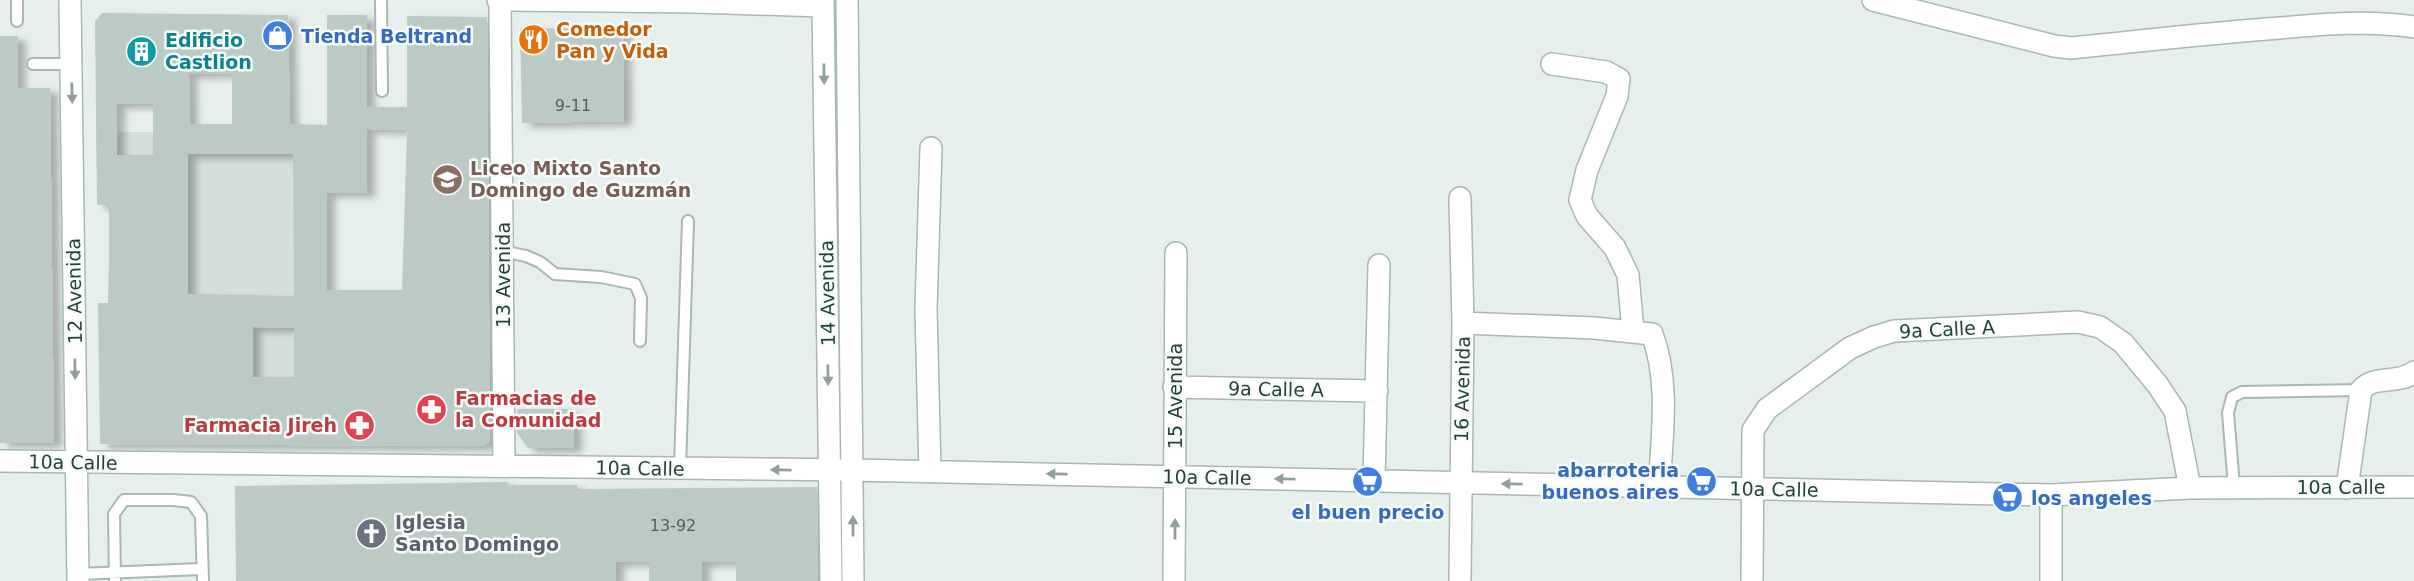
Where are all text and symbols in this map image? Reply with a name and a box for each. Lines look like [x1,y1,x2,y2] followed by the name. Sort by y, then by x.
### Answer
[556,18,669,62] place label: Comedor Pan y Vida
[261,19,295,53] shop icon: Tienda Beltrand
[516,23,550,57] restaurant icon: Comedor Pan y Vida
[301,25,472,47] place label: Tienda Beltrand
[165,29,252,73] place label: Edificio Castlion
[125,34,159,68] building icon: Edificio Castlion
[818,63,830,85] one-way arrow
[66,82,78,104] one-way arrow
[555,96,591,115] house number: 9-11
[470,157,691,201] place label: Liceo Mixto Santo Domingo de Guzmán
[430,162,464,196] school or university icon: Liceo Mixto Santo Domingo de Guzmán
[492,222,514,328] street label: 13 Avenida
[62,238,86,344] street label: 12 Avenida
[815,240,839,346] street label: 14 Avenida
[1899,316,1995,342] street label: 9a Calle A
[1450,336,1474,442] street label: 16 Avenida
[1164,343,1186,449] street label: 15 Avenida
[69,358,81,380] one-way arrow
[822,364,834,386] one-way arrow
[1228,377,1324,401] street label: 9a Calle A
[455,387,601,431] place label: Farmacias de la Comunidad
[415,392,449,426] pharmacy icon: Farmacias de la Comunidad
[343,408,377,442] pharmacy icon: Farmacia Jireh
[184,414,337,436] place label: Farmacia Jireh
[28,450,118,474] street label: 10a Calle
[595,456,685,480] street label: 10a Calle
[1542,459,1679,503] place label: abarroteria buenos aires
[770,464,792,475] one-way arrow
[1351,464,1385,498] supermarket icon: el buen precio
[1685,464,1719,498] supermarket icon: abarroteria buenos aires
[1162,465,1252,489] street label: 10a Calle
[1046,469,1068,480] one-way arrow
[1273,473,1295,485] one-way arrow
[2296,476,2386,498] street label: 10a Calle
[1729,477,1819,501] street label: 10a Calle
[1501,478,1523,490] one-way arrow
[1991,481,2025,515] supermarket icon: los angeles
[2031,487,2152,509] place label: los angeles
[1292,501,1444,523] place label: el buen precio
[395,511,559,555] place label: Iglesia Santo Domingo
[847,514,858,536] one-way arrow
[355,516,389,550] church icon: Iglesia Santo Domingo
[650,516,696,535] house number: 13-92
[1169,518,1181,540] one-way arrow

